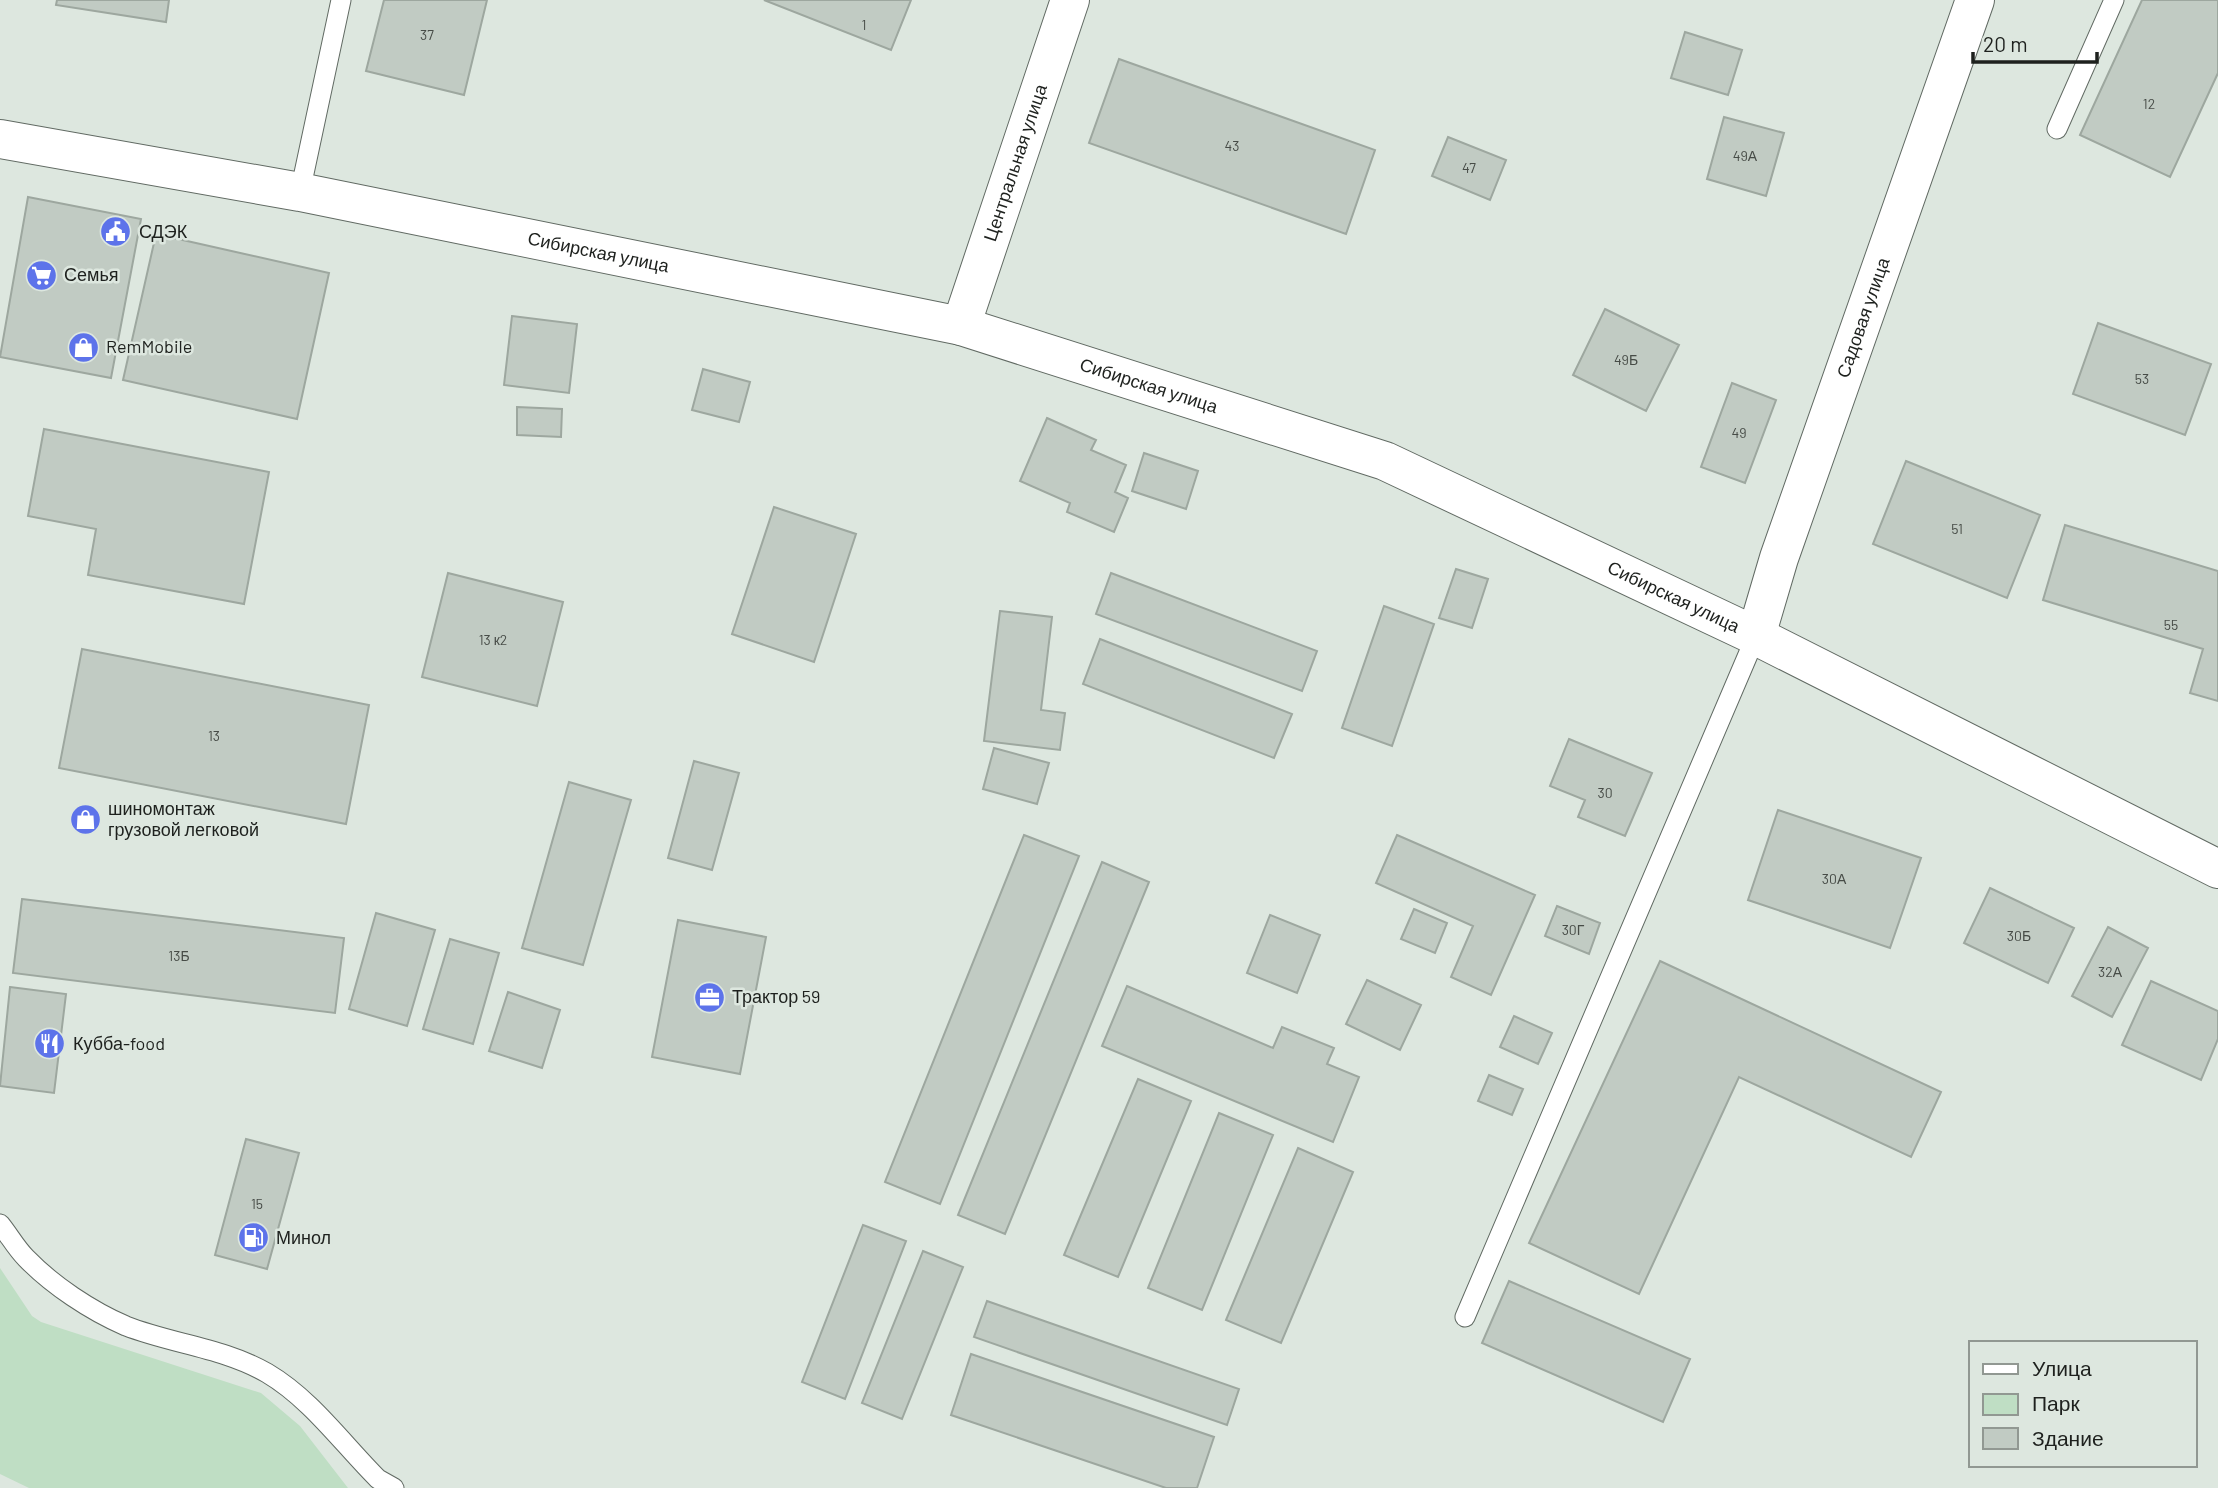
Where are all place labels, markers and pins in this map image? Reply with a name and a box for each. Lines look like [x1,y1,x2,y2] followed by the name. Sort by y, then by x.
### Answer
[99,215,133,249] public building icon: СДЭК
[139,220,188,242] place label: СДЭК
[24,258,58,292] supermarket icon: Семья
[64,263,119,285] place label: Семья
[66,330,100,364] shop icon: RemMobile
[106,335,192,357] place label: RemMobile
[108,797,259,840] place label: шиномонтаж грузовой легковой
[68,802,102,836] shop icon: шиномонтаж грузовой легковой
[692,980,726,1014] office icon: Трактор 59
[732,985,820,1007] place label: Трактор 59
[33,1027,67,1061] restaurant icon: Кубба-food
[73,1032,165,1054] place label: Кубба-food
[236,1221,270,1255] fuel station icon: Минол
[276,1226,331,1248] place label: Минол

